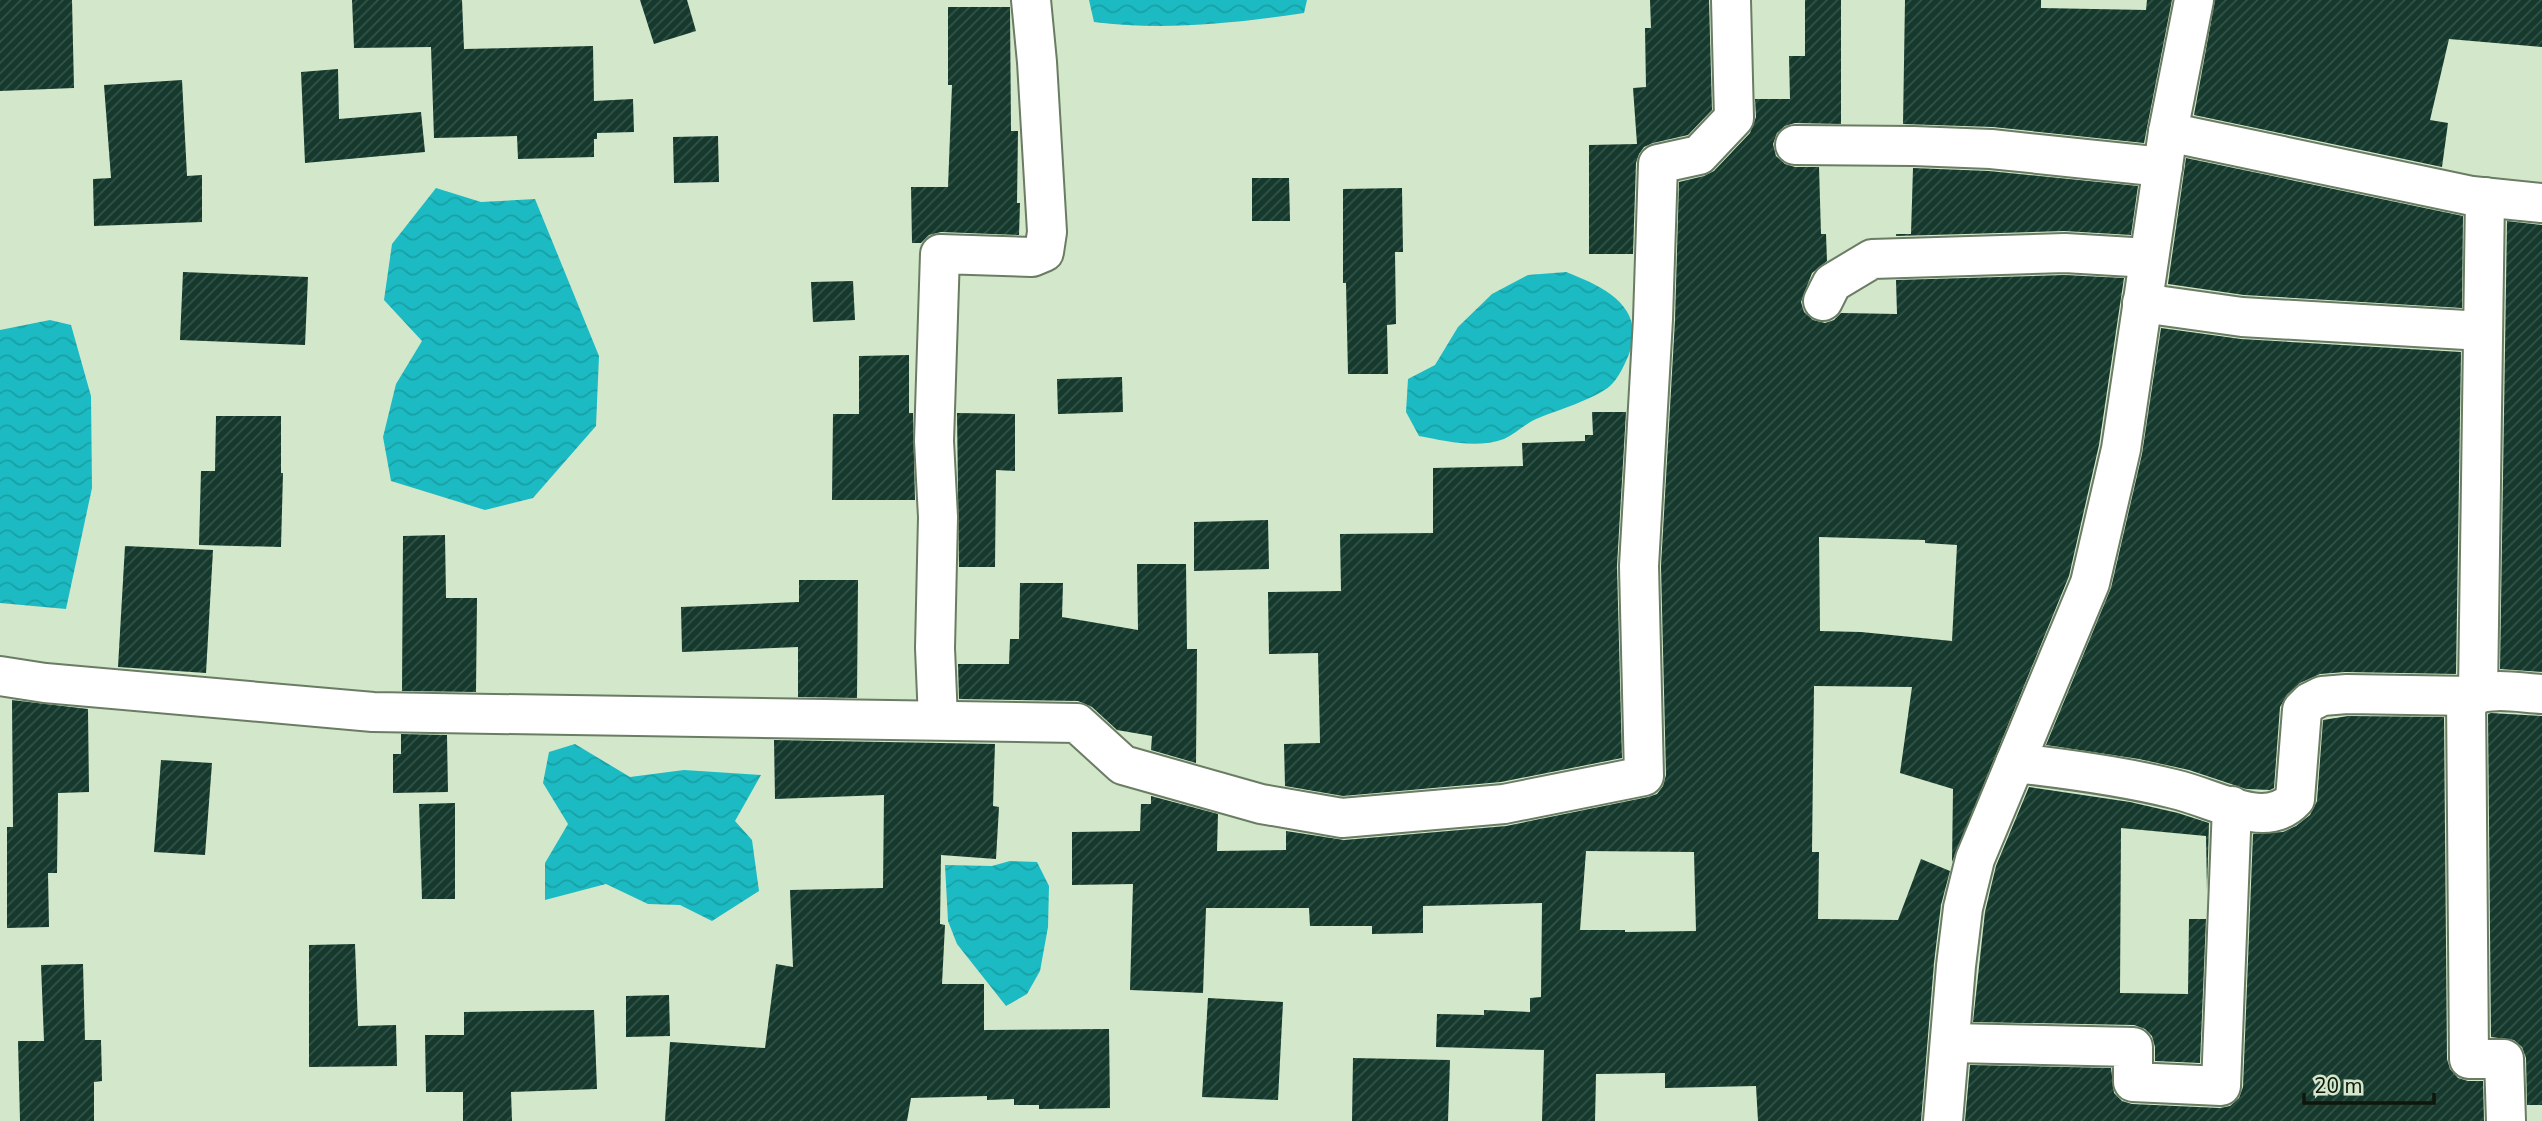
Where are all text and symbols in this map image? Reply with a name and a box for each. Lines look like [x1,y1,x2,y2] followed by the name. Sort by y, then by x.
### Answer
[2304,1062,2434,1106] scale bar
[2314,1072,2363,1100] text: 20 m

